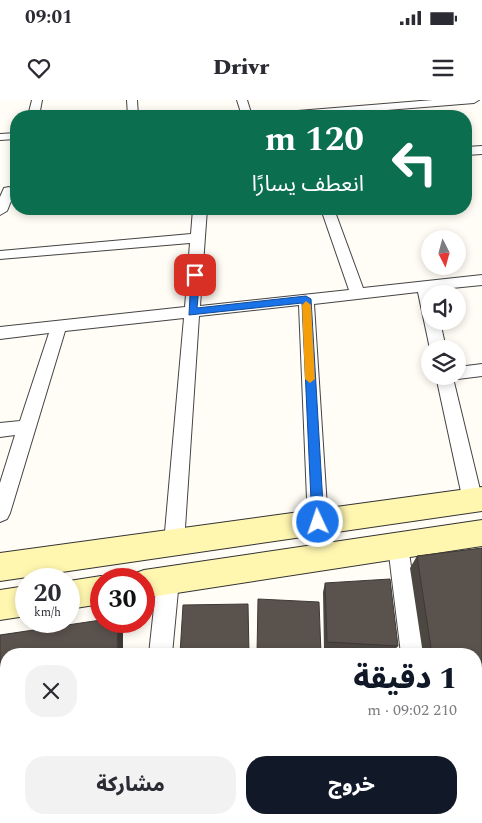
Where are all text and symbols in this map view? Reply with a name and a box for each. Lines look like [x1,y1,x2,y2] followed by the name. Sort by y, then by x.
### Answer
[25,3,73,32] text: 09:01
[213,51,269,84] text: Drivr
[25,54,53,82] icon: heart
[429,54,457,82] icon: menu
[265,113,364,166] text: 120 m
[382,130,447,195] icon: left
[252,168,364,201] text: انعطف يسارًا
[421,230,466,275] north arrow
[421,230,466,385] map controls
[174,254,216,296] pin
[181,261,209,289] icon: arrive
[421,285,466,330] button: sound
[421,340,466,385] button: layers
[291,495,343,547] position arrow
[90,568,155,633] speed limit sign: 30
[33,575,62,613] text: 20
[34,603,61,622] text: km/h
[353,656,457,702] text: 1 دقيقة
[25,665,77,717] button: close
[367,698,457,722] text: 210 m · 09:02
[25,756,236,814] button: مشاركة
[246,756,457,814] button: خروج

